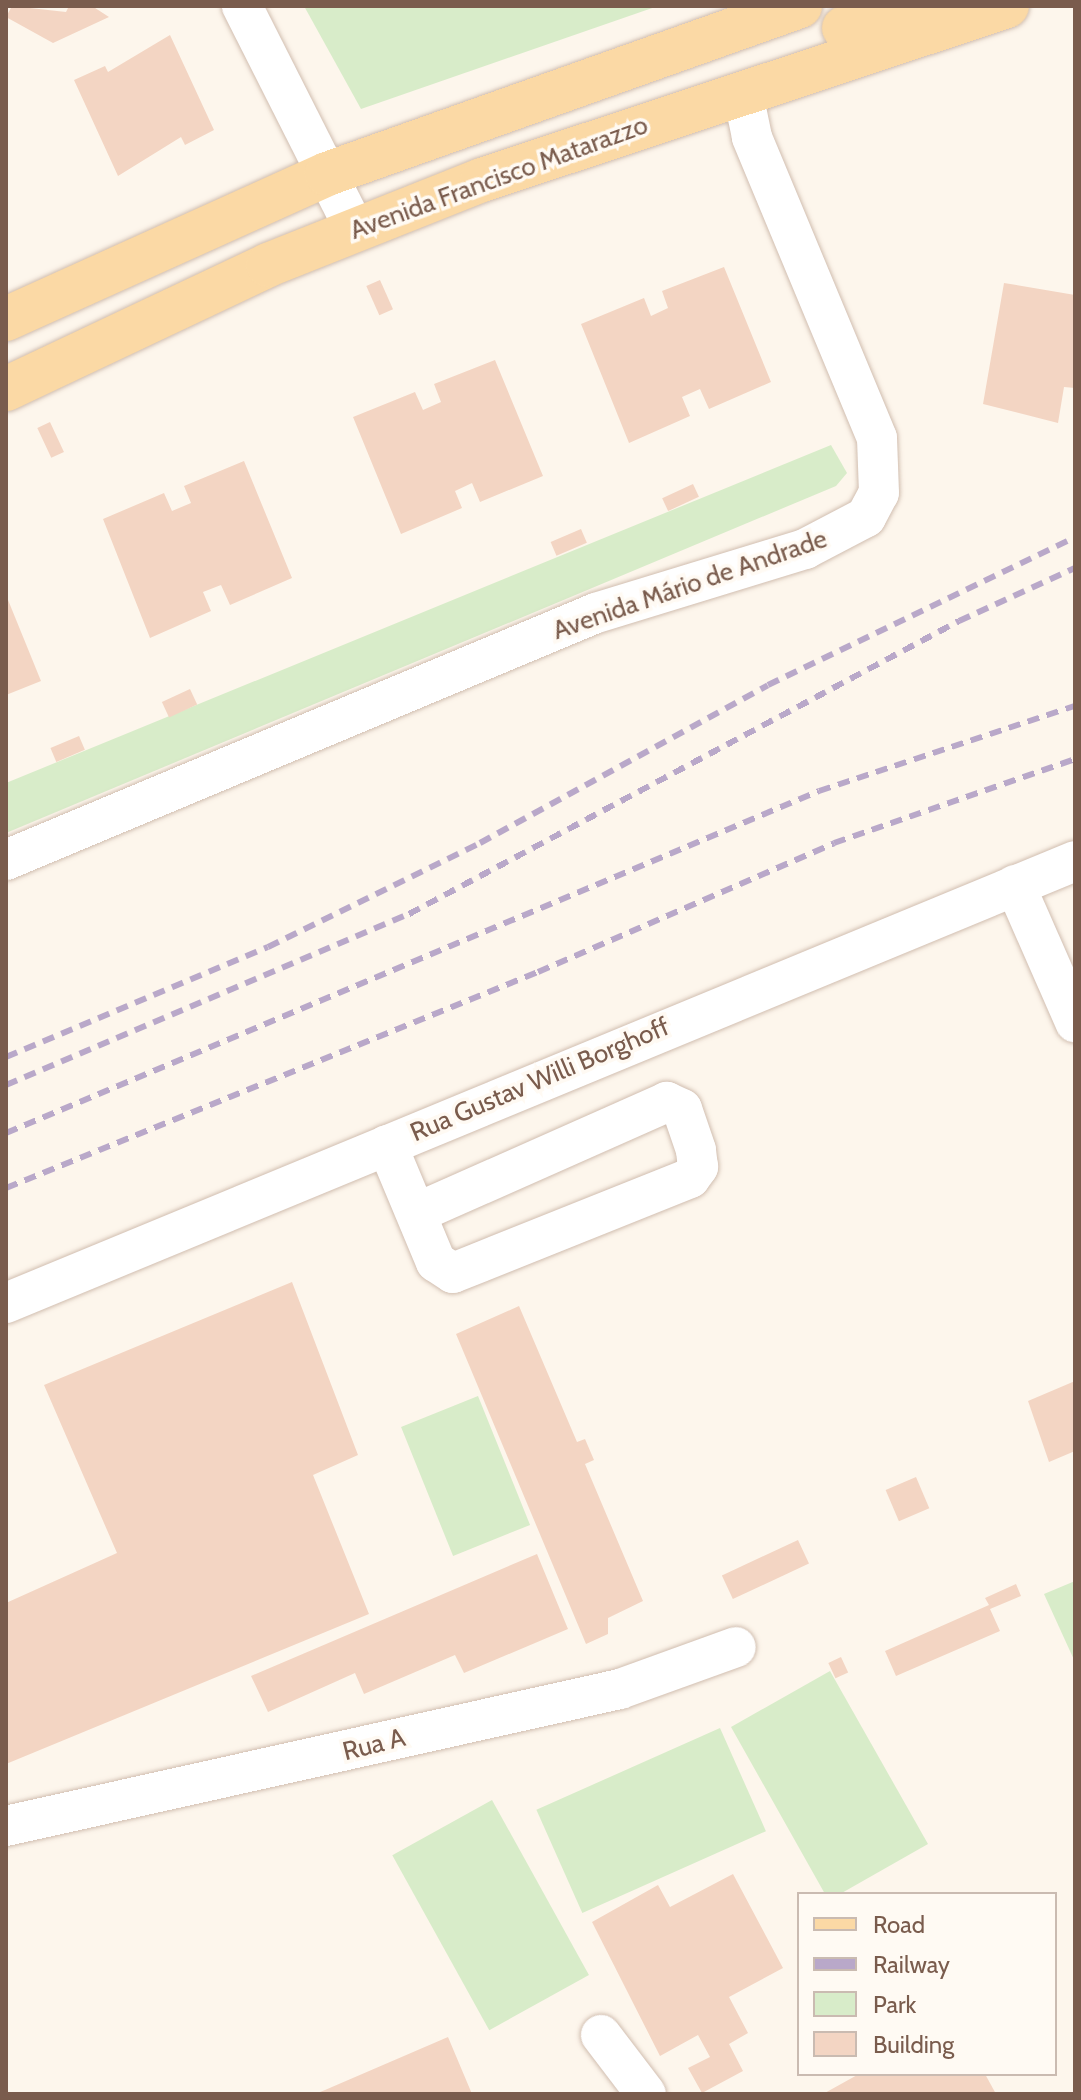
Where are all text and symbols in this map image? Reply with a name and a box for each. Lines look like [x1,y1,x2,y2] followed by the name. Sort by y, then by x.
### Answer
[346,110,652,246] street label: Avenida Francisco Matarazzo
[549,523,831,647] street label: Avenida Mário de Andrade
[406,1011,674,1149] street label: Rua Gustav Willi Borghoff
[339,1722,409,1768] street label: Rua A
[797,1892,1057,2076] legend
[873,1910,925,1939] text: Road
[873,1950,950,1979] text: Railway
[873,1990,916,2019] text: Park
[873,2030,954,2059] text: Building

